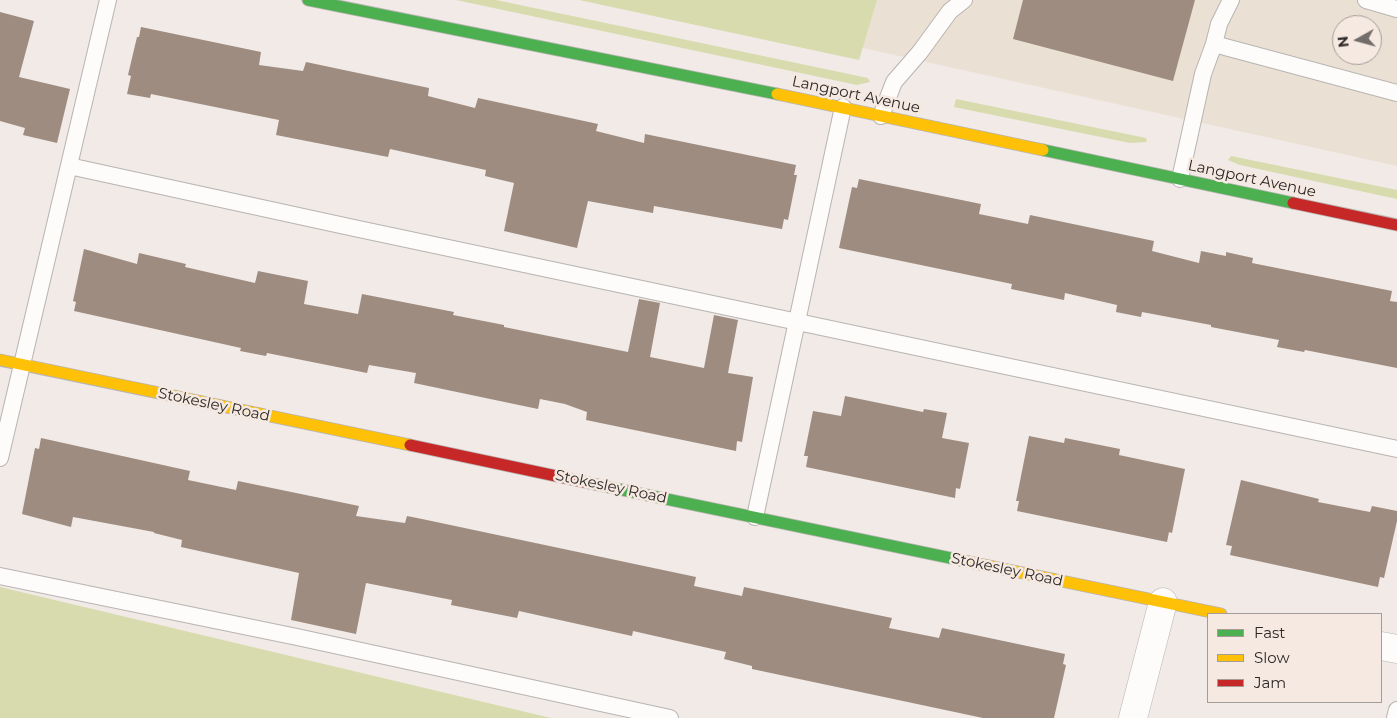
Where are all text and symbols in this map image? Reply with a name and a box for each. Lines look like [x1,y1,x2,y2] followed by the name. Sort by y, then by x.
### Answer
[1332,15,1382,65] north arrow
[1333,35,1353,48] text: N
[790,73,922,117] street label: Langport Avenue
[1186,157,1318,201] street label: Langport Avenue
[156,384,272,426] street label: Stokesley Road
[553,466,669,508] street label: Stokesley Road
[949,549,1065,591] street label: Stokesley Road
[1207,613,1382,703] legend
[1254,623,1285,642] text: Fast
[1254,648,1290,667] text: Slow
[1254,673,1286,692] text: Jam

